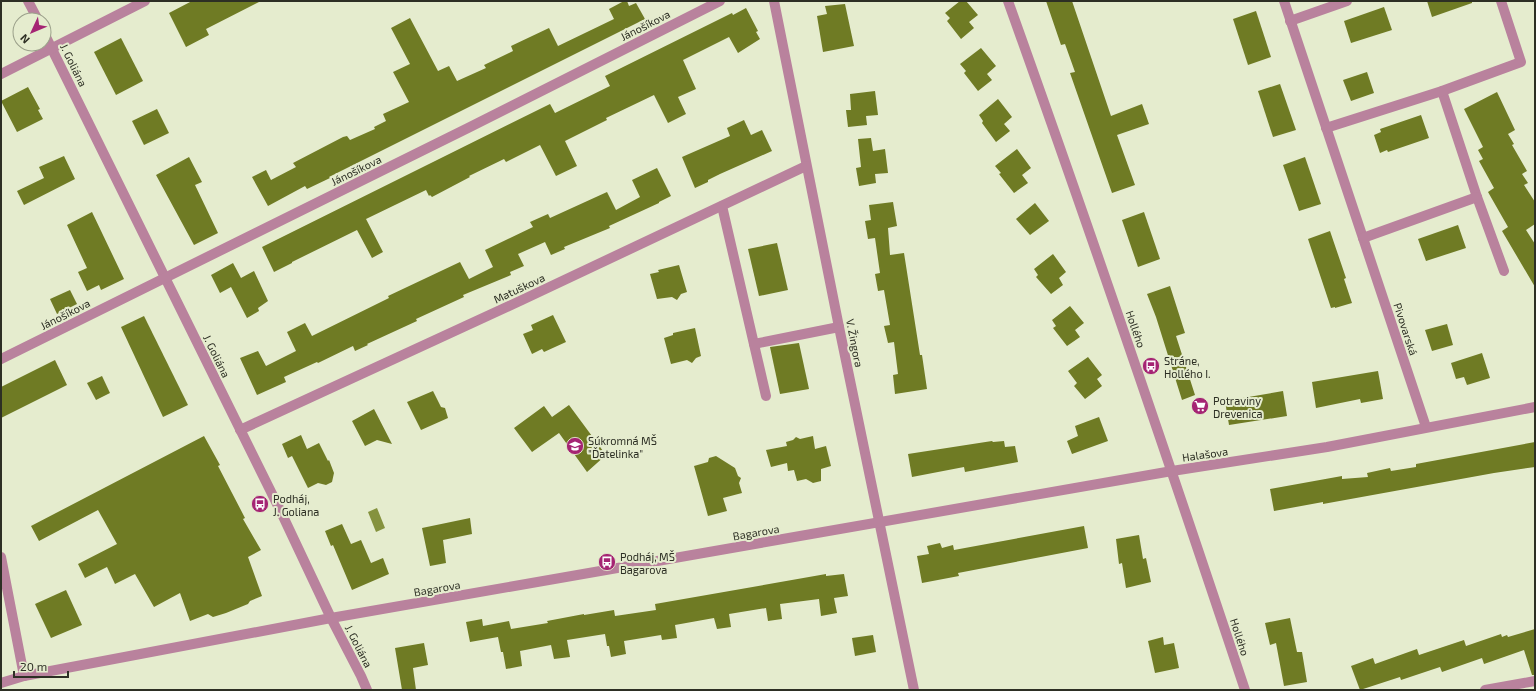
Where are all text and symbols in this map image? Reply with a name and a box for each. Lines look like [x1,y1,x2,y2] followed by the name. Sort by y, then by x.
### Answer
[618,7,672,43] street label: Jánošíkova
[12,12,52,52] north arrow
[17,32,32,47] text: N
[58,41,90,89] street label: J. Goliána
[329,152,383,188] street label: Jánošíkova
[491,270,547,306] street label: Matuškova
[38,296,92,332] street label: Jánošíkova
[1391,301,1421,357] street label: Pivovarská
[1124,309,1148,349] street label: Hollého
[844,318,866,368] street label: V. Žingora
[201,332,233,380] street label: J. Goliána
[1164,354,1211,380] place label: Stráne, Hollého I.
[1141,356,1161,376] bus stop icon: Stráne, Hollého I.
[1213,394,1263,420] place label: Potraviny Drevenica
[1190,396,1210,416] supermarket icon: Potraviny Drevenica
[588,434,657,460] place label: Súkromná MŠ "Ďatelinka"
[565,436,585,456] school or university icon: Súkromná MŠ "Ďatelinka"
[1181,444,1229,464] street label: Halašova
[273,492,319,518] place label: Podháj, J. Goliana
[250,494,270,514] bus stop icon: Podháj, J. Goliana
[732,521,780,543] street label: Bagarova
[620,550,675,576] place label: Podháj, MŠ Bagarova
[597,552,617,572] bus stop icon: Podháj, MŠ Bagarova
[413,577,461,599] street label: Bagarova
[1228,617,1252,657] street label: Hollého
[343,622,375,670] street label: J. Goliána
[14,653,68,679] scale bar
[20,659,47,673] text: 20 m

